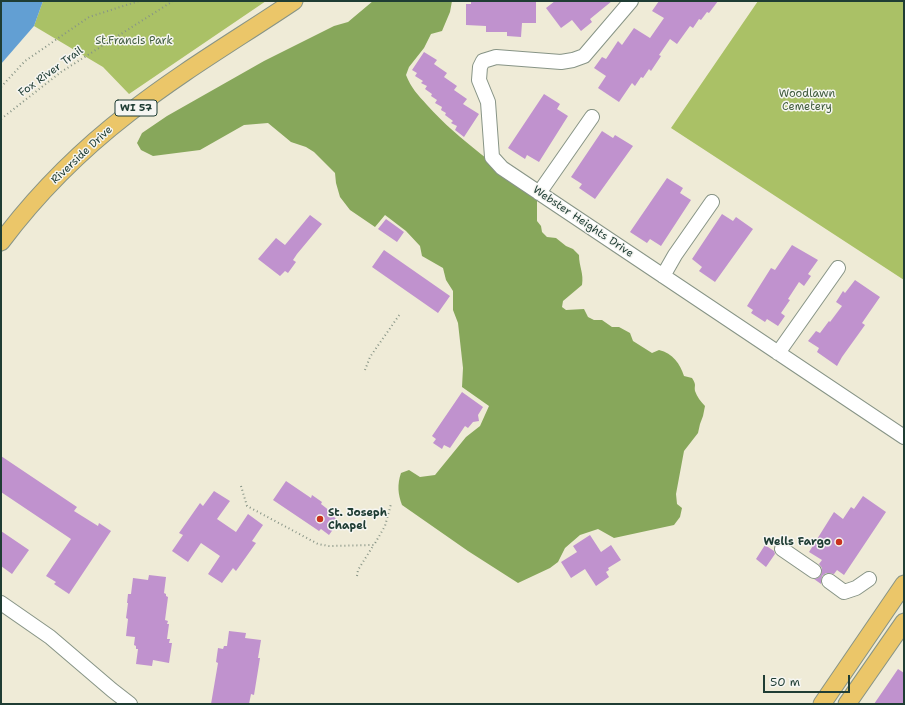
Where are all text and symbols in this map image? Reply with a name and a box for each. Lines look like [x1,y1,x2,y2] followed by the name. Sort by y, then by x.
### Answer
[95,34,173,48] park label: St.Francis Park
[16,44,86,100] street label: Fox River Trail
[779,87,835,113] park label: Woodlawn Cemetery
[115,100,157,116] road number: WI 57
[49,123,115,187] street label: Riverside Drive
[530,183,636,261] street label: Webster Heights Drive
[328,506,387,532] place label: St. Joseph Chapel
[315,514,325,524] marker: St. Joseph Chapel
[764,535,831,549] place label: Wells Fargo
[834,537,844,547] marker: Wells Fargo
[765,667,852,693] scale bar
[770,674,800,690] text: 50 m

